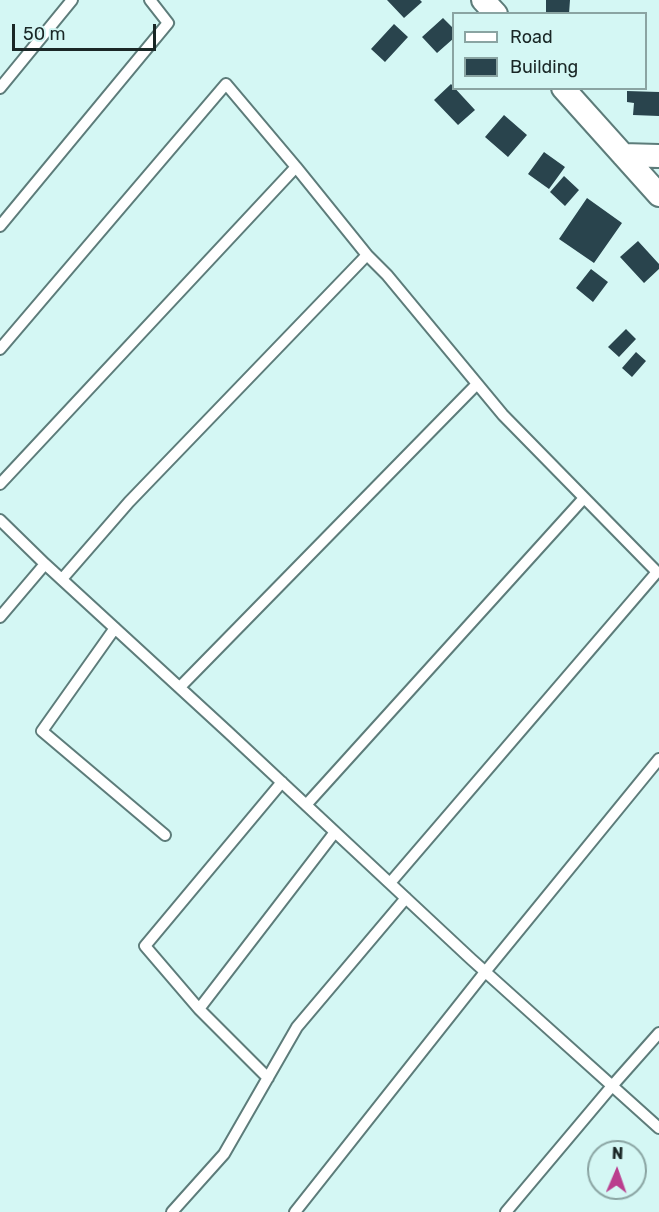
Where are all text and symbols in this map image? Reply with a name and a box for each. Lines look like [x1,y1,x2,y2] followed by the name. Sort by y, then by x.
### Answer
[15,12,159,50] scale bar
[452,12,647,90] legend
[23,23,66,45] text: 50 m
[510,26,553,48] text: Road
[510,56,578,78] text: Building
[587,1140,647,1200] north arrow
[611,1144,624,1163] text: N

